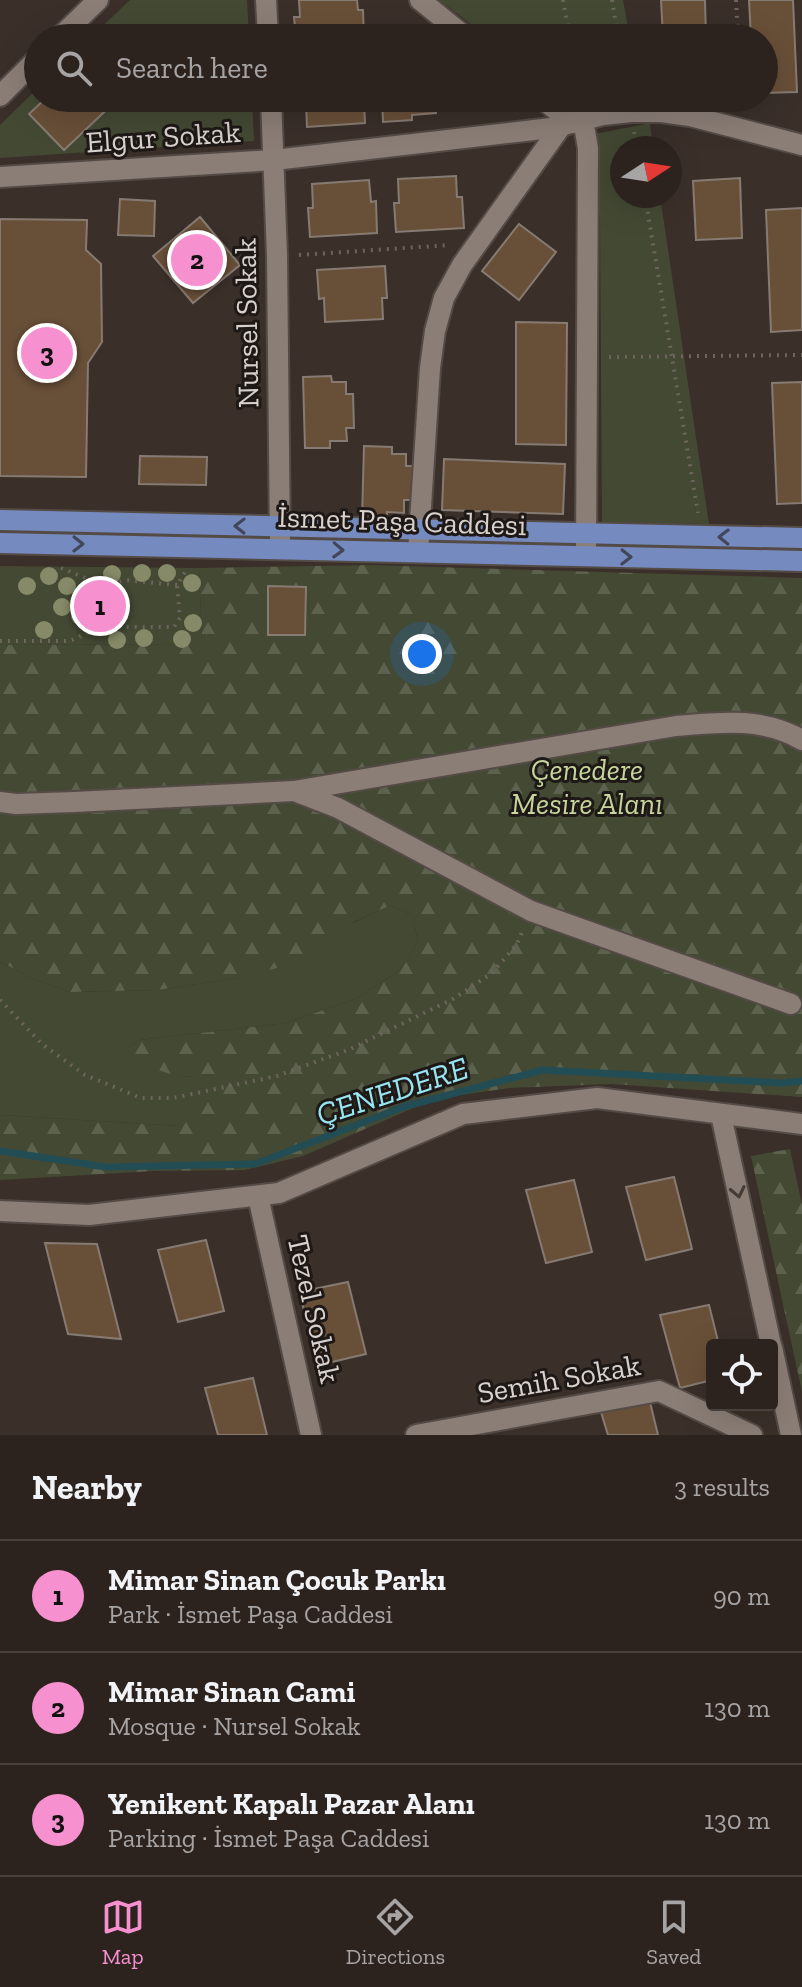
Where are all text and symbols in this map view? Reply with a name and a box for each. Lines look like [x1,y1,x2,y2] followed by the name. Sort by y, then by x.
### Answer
[24,24,778,112] search box
[52,46,96,90] icon: search
[116,50,268,86] text: Search here
[84,114,242,160] street label: Elgur Sokak
[610,136,682,208] north arrow
[171,230,223,290] pin: 2
[228,237,266,408] street label: Nursel Sokak
[21,323,73,383] pin: 3
[277,499,527,543] street label: İsmet Paşa Caddesi
[233,518,246,535] one-way arrow
[717,528,730,545] one-way arrow
[72,536,85,553] one-way arrow
[332,541,345,558] one-way arrow
[620,548,633,566] one-way arrow
[74,576,126,636] pin: 1
[402,634,442,674] your location
[511,752,663,822] park label: Çenedere Mesire Alanı
[311,1049,473,1133] water label: ÇENEDERE
[729,1184,746,1198] one-way arrow
[280,1232,349,1387] street label: Tezel Sokak
[706,1339,778,1411] map controls
[706,1339,778,1411] button: locate
[475,1347,644,1411] street label: Semih Sokak
[32,1467,142,1508] text: Nearby
[674,1471,770,1503] text: 3 results
[108,1562,446,1598] text: Mimar Sinan Çocuk Parkı
[53,1580,63,1612] text: 1
[713,1580,770,1612] text: 90 m
[108,1598,393,1630] text: Park · İsmet Paşa Caddesi
[108,1674,355,1710] text: Mimar Sinan Cami
[51,1692,65,1724] text: 2
[704,1692,770,1724] text: 130 m
[108,1710,361,1742] text: Mosque · Nursel Sokak
[108,1786,475,1822] text: Yenikent Kapalı Pazar Alanı
[51,1804,65,1836] text: 3
[704,1804,770,1836] text: 130 m
[108,1822,429,1854] text: Parking · İsmet Paşa Caddesi
[101,1895,145,1970] tab: Map
[346,1895,445,1970] tab: Directions
[646,1895,701,1970] tab: Saved

